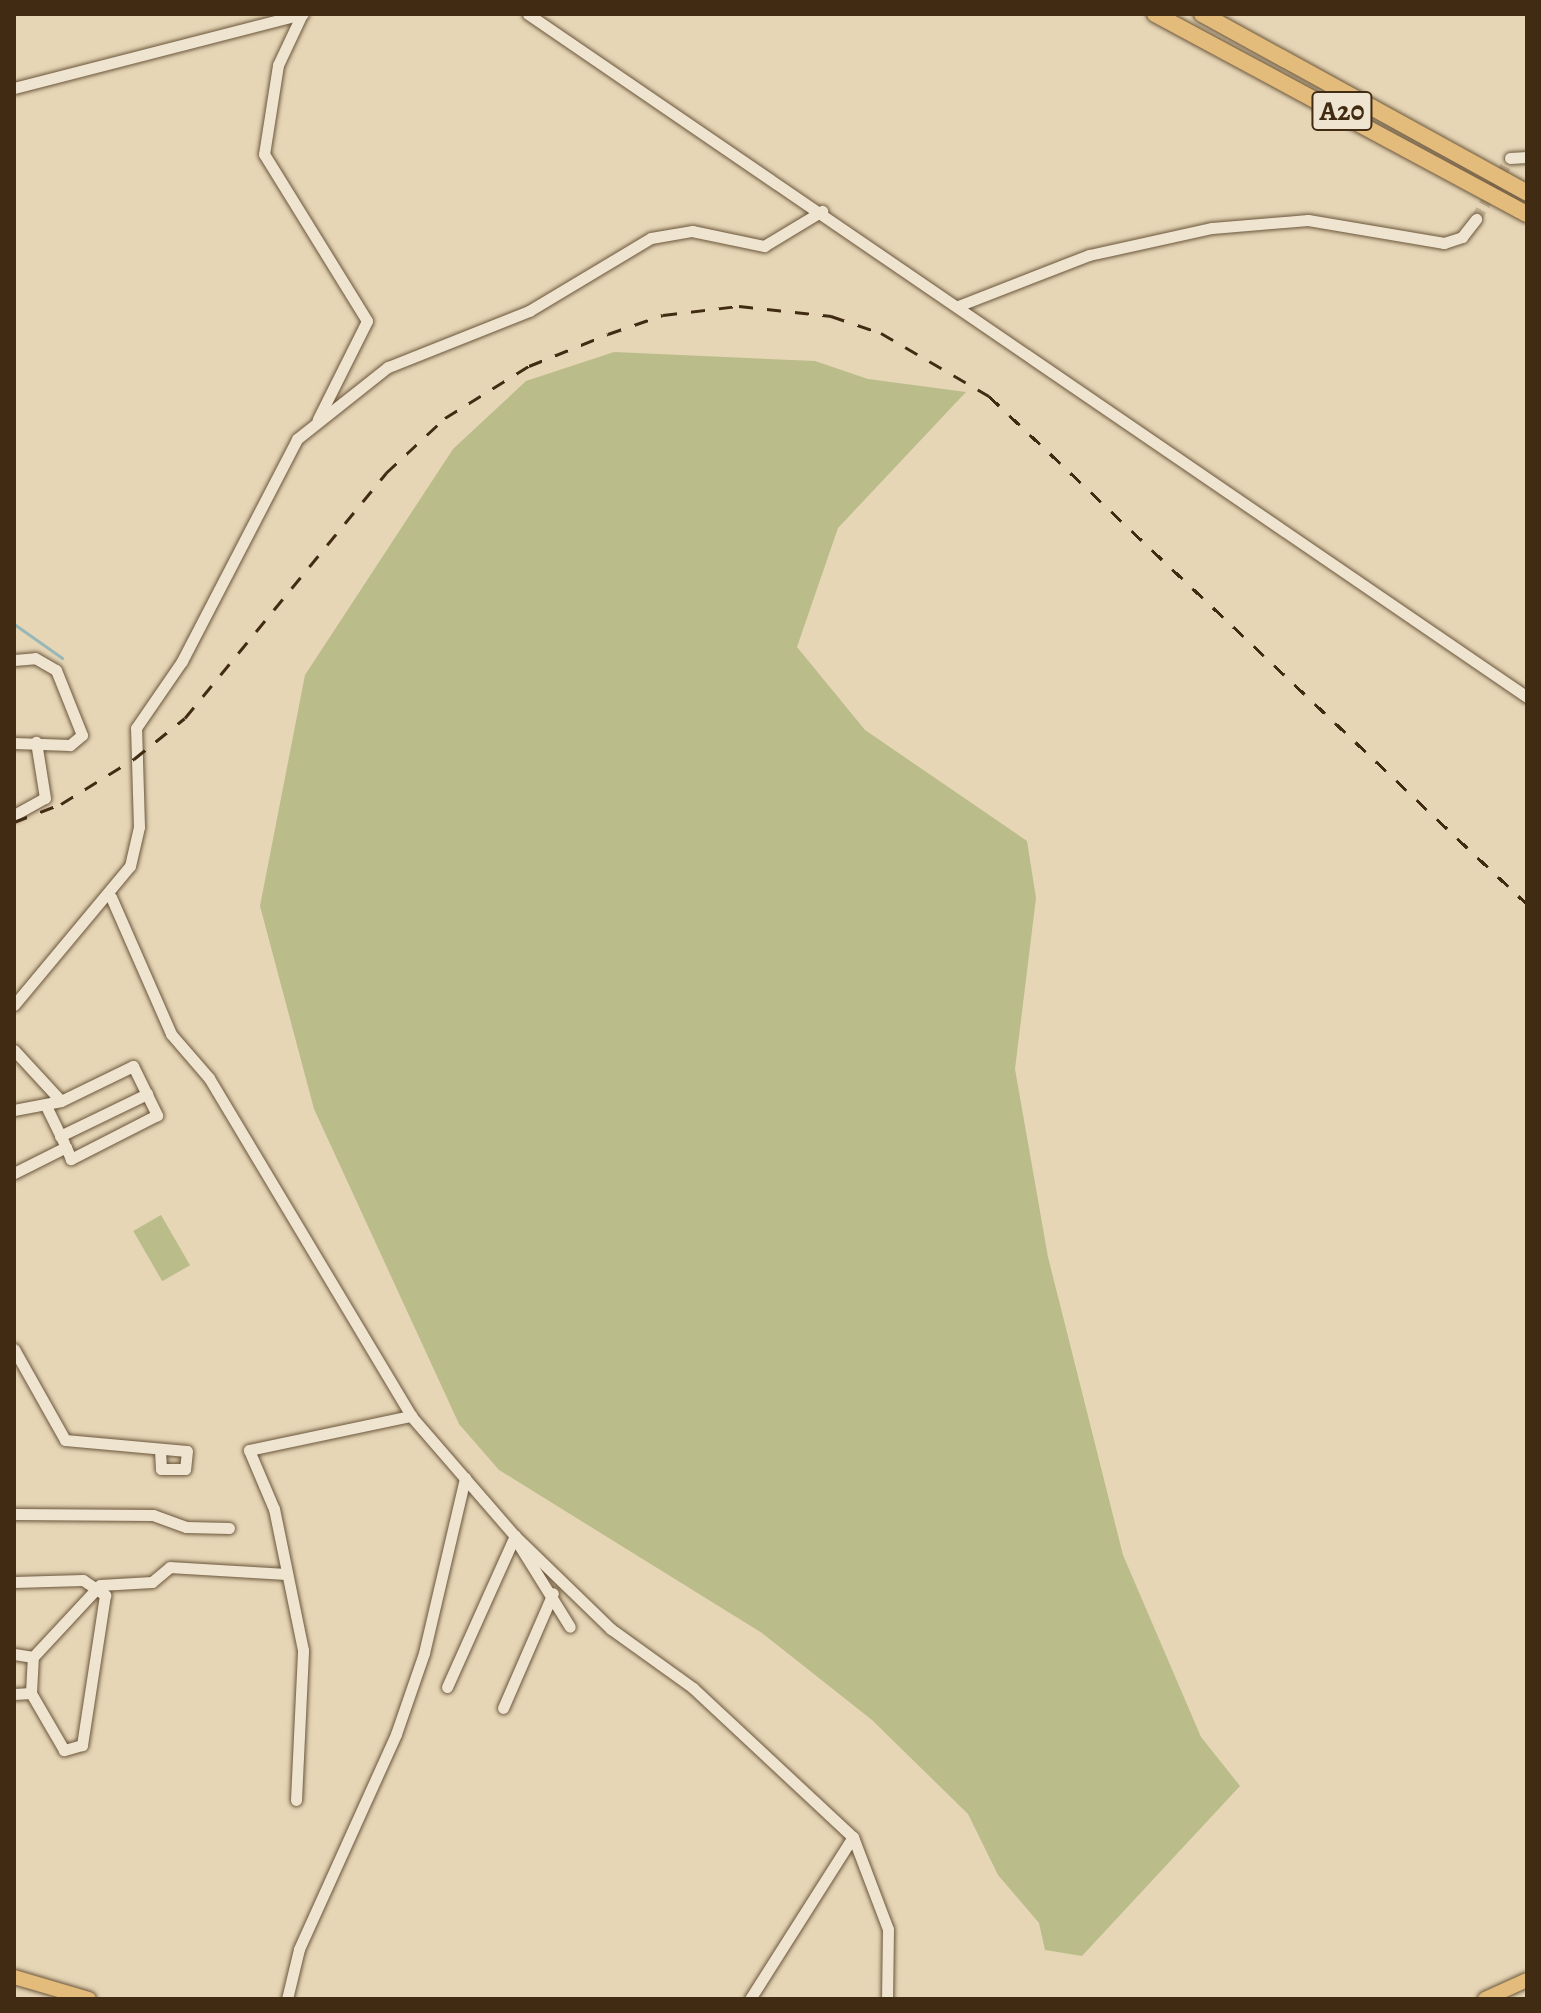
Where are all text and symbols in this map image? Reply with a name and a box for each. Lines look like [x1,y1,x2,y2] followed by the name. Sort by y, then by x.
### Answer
[1310,87,1374,135] road number: A20

